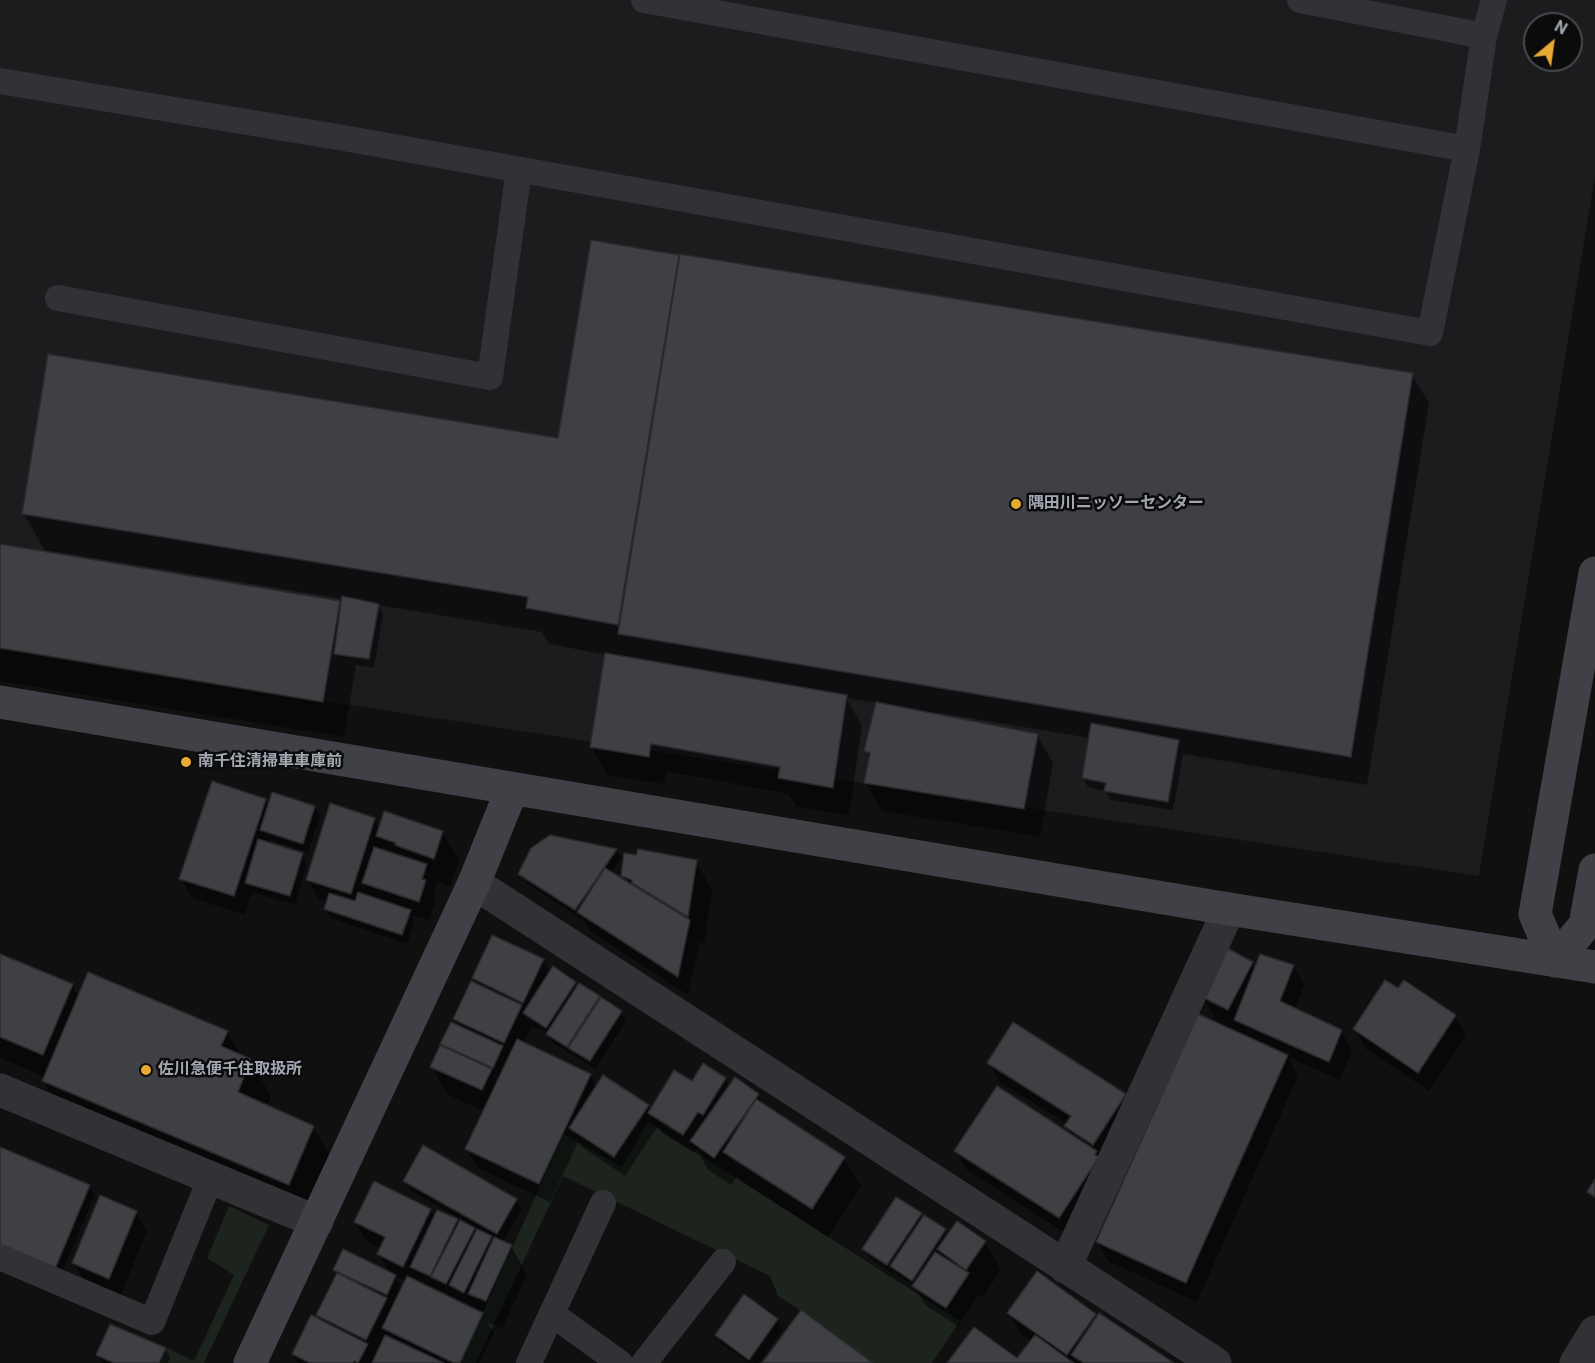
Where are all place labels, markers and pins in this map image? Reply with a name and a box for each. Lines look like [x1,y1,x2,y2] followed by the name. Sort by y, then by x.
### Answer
[1028,494,1204,514] place label: 隅田川ニッソーセンター
[1009,497,1023,511] marker: 隅田川ニッソーセンター
[198,752,342,772] place label: 南千住清掃車車庫前
[179,755,193,769] marker: 南千住清掃車車庫前
[158,1060,302,1080] place label: 佐川急便千住取扱所
[139,1063,153,1077] marker: 佐川急便千住取扱所

